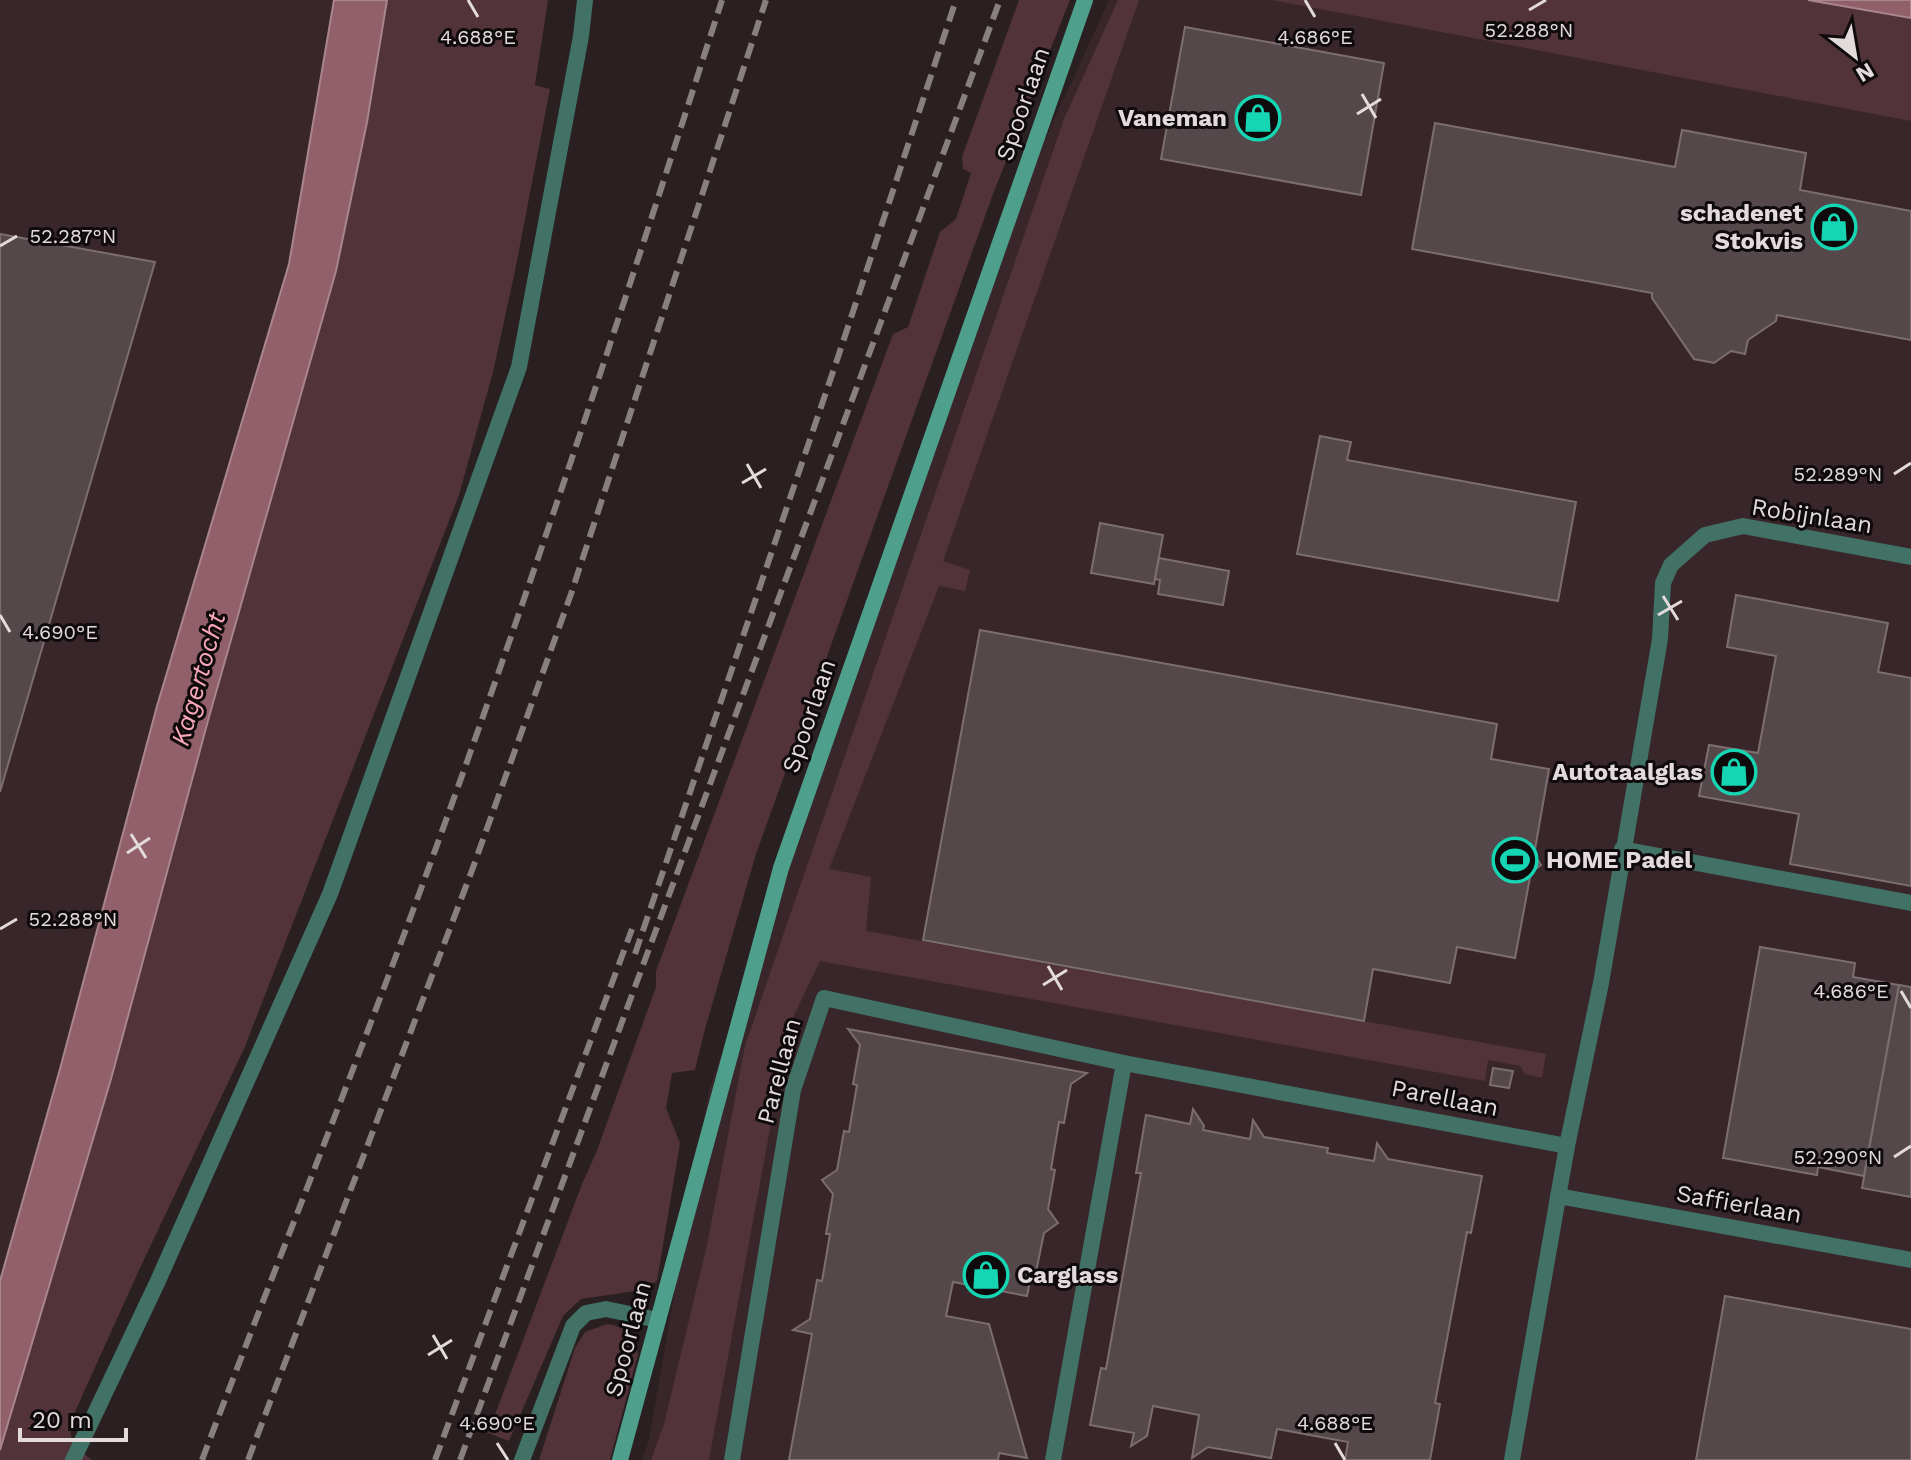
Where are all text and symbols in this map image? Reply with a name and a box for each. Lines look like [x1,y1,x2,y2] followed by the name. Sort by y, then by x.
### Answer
[1815,16,1895,96] north arrow
[1485,18,1573,42] text: 52.288°N
[440,25,516,49] text: 4.688°E
[1277,25,1353,49] text: 4.686°E
[991,44,1055,164] street label: Spoorlaan
[1852,58,1878,88] text: N
[1234,94,1282,142] shop icon: Vaneman
[1118,104,1227,132] place label: Vaneman
[1680,199,1803,255] place label: schadenet Stokvis
[1810,203,1858,251] shop icon: schadenet Stokvis
[30,224,116,248] text: 52.287°N
[1794,462,1882,486] text: 52.289°N
[1750,493,1874,539] street label: Robijnlaan
[165,608,232,749] water label: Kagertocht
[22,620,98,644] text: 4.690°E
[777,656,841,776] street label: Spoorlaan
[1710,748,1758,796] shop icon: Autotaalglas
[1552,758,1703,786] place label: Autotaalglas
[1491,836,1539,884] sports icon: HOME Padel
[1546,846,1692,874] place label: HOME Padel
[29,907,117,931] text: 52.288°N
[1813,979,1889,1003] text: 4.686°E
[751,1015,807,1127] street label: Parellaan
[1389,1074,1501,1122] street label: Parellaan
[1794,1145,1882,1169] text: 52.290°N
[1674,1179,1804,1229] street label: Saffierlaan
[962,1251,1010,1299] shop icon: Carglass
[1017,1261,1118,1289] place label: Carglass
[599,1278,657,1400] street label: Spoorlaan
[20,1392,126,1442] scale bar
[32,1406,92,1434] text: 20 m
[459,1411,535,1435] text: 4.690°E
[1297,1411,1373,1435] text: 4.688°E

